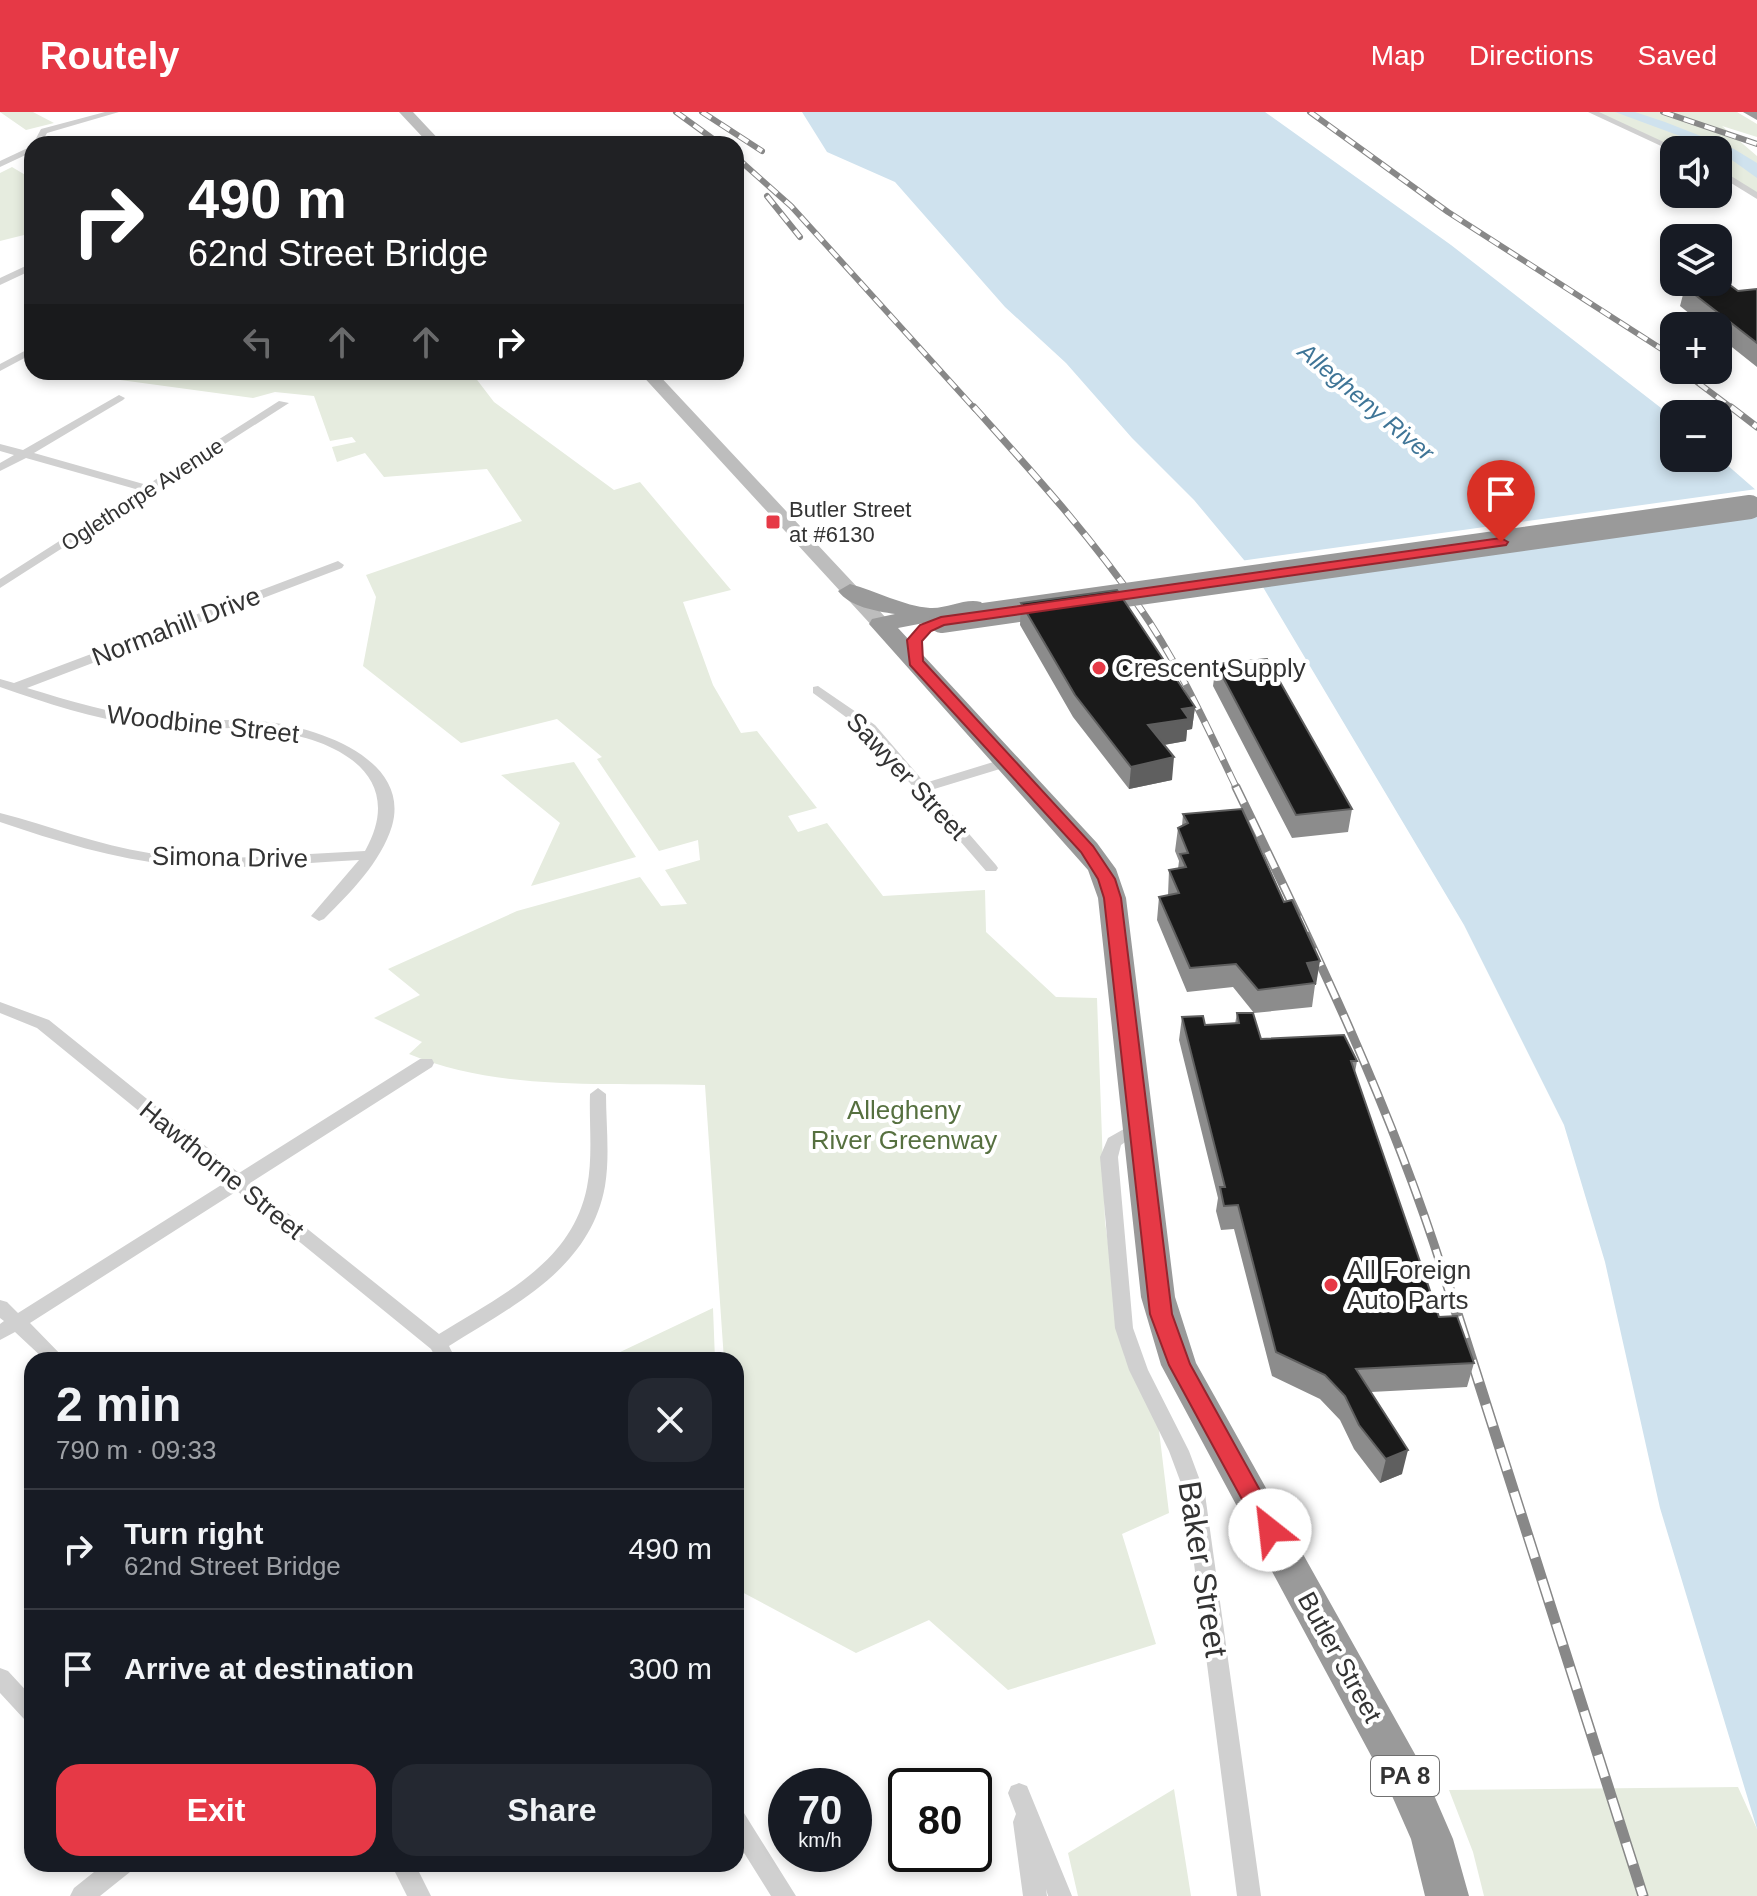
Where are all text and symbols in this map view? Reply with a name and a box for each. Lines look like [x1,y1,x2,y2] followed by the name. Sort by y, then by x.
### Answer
[40,35,179,77] text: Routely
[1371,40,1425,71] text: Map
[1469,40,1594,71] text: Directions
[1638,40,1717,71] text: Saved
[1660,136,1732,472] map controls
[1660,136,1732,208] button: sound
[188,167,347,230] text: 490 m
[56,168,160,272] icon: right
[1660,224,1732,296] button: layers
[188,233,488,274] text: 62nd Street Bridge
[1660,312,1732,384] button: +
[236,320,280,364] icon: left
[320,320,364,364] icon: ahead
[404,320,448,364] icon: ahead
[488,320,532,364] icon: right
[1292,336,1440,467] water label: Allegheny River
[1660,400,1732,472] button: −
[57,433,228,556] street label: Oglethorpe Avenue
[1467,460,1535,542] pin
[1479,472,1523,516] icon: arrive
[789,497,911,547] place label: Butler Street at #6130
[764,513,782,531] marker: Butler Street at #6130
[88,580,264,672] street label: Normahill Drive
[1115,653,1306,683] place label: Crescent Supply
[1090,659,1108,677] marker: Crescent Supply
[105,699,301,749] street label: Woodbine Street
[840,706,974,847] street label: Sawyer Street
[152,841,308,873] street label: Simona Drive
[134,1095,311,1246] street label: Hawthorne Street
[811,1095,997,1155] park label: Allegheny River Greenway
[1347,1255,1471,1315] place label: All Foreign Auto Parts
[1322,1276,1340,1294] marker: All Foreign Auto Parts
[56,1378,181,1431] text: 2 min
[628,1378,712,1462] button: close
[56,1435,216,1465] text: 790 m · 09:33
[1171,1478,1235,1660] street label: Baker Street
[1228,1488,1312,1572] position arrow
[124,1517,263,1550] text: Turn right
[56,1527,100,1571] icon: right
[629,1532,712,1565] text: 490 m
[124,1551,341,1581] text: 62nd Street Bridge
[1292,1587,1389,1728] street label: Butler Street
[56,1647,100,1691] icon: arrive
[124,1652,414,1685] text: Arrive at destination
[629,1652,712,1685] text: 300 m
[1371,1756,1439,1796] road number: PA 8
[56,1764,376,1856] button: Exit
[392,1764,712,1856] button: Share
[888,1768,992,1872] speed limit sign: 80
[798,1788,842,1832] text: 70
[798,1829,842,1851] text: km/h

